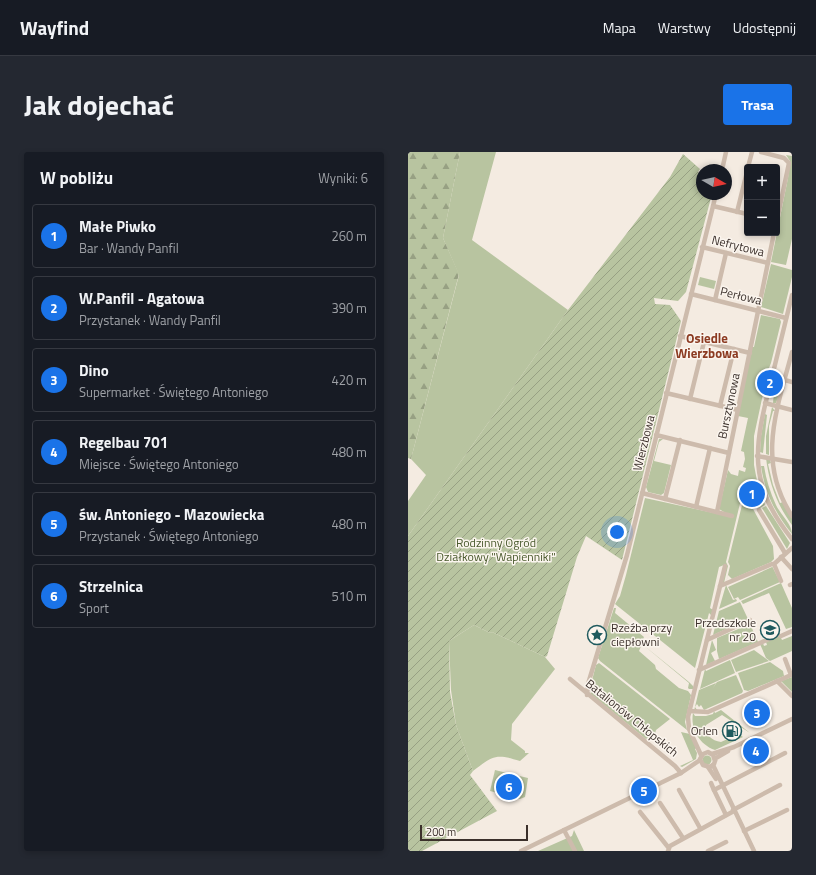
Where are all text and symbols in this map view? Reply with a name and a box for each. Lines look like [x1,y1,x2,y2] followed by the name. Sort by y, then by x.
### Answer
[20,13,89,42] text: Wayfind
[603,17,636,38] text: Mapa
[658,17,711,38] text: Warstwy
[733,17,796,38] text: Udostępnij
[24,83,174,126] text: Jak dojechać
[723,84,792,125] button: Trasa
[696,164,732,200] north arrow
[744,164,780,236] map controls
[744,164,780,200] button: +
[40,165,113,191] text: W pobliżu
[318,168,368,188] text: Wyniki: 6
[744,200,780,236] button: −
[79,215,156,238] text: Małe Piwko
[50,226,58,246] text: 1
[331,226,367,246] text: 260 m
[710,230,766,261] street label: Nefrytowa
[79,238,179,258] text: Bar · Wandy Panfil
[718,281,764,310] street label: Perłowa
[79,287,204,310] text: W.Panfil - Agatowa
[50,298,58,318] text: 2
[331,298,367,318] text: 390 m
[79,310,221,330] text: Przystanek · Wandy Panfil
[675,328,739,363] district label: Osiedle Wierzbowa
[79,359,109,382] text: Dino
[757,368,783,398] pin: 2
[50,370,58,390] text: 3
[331,370,367,390] text: 420 m
[712,371,745,441] street label: Bursztynowa
[79,382,268,402] text: Supermarket · Świętego Antoniego
[627,413,660,473] street label: Wierzbowa
[79,431,168,454] text: Regelbau 701
[50,442,58,462] text: 4
[331,442,367,462] text: 480 m
[79,454,239,474] text: Miejsce · Świętego Antoniego
[739,479,765,509] pin: 1
[79,503,264,526] text: św. Antoniego - Mazowiecka
[50,514,58,534] text: 5
[331,514,367,534] text: 480 m
[607,522,627,542] your location
[79,526,259,546] text: Przystanek · Świętego Antoniego
[436,533,556,566] park label: Rodzinny Ogród Działkowy "Wapienniki"
[79,575,143,598] text: Strzelnica
[50,586,58,606] text: 6
[331,586,367,606] text: 510 m
[79,598,109,618] text: Sport
[695,613,756,646] place label: Przedszkole nr 20
[611,618,672,651] place label: Rzeźba przy ciepłowni
[759,619,781,641] school or university icon: Przedszkole nr 20
[586,624,608,646] place icon: Rzeźba przy ciepłowni
[582,674,683,761] street label: Batalionów Chłopskich
[744,698,770,728] pin: 3
[721,720,743,742] fuel station icon: Orlen
[691,721,718,740] place label: Orlen
[743,736,769,766] pin: 4
[496,772,522,802] pin: 6
[631,776,657,806] pin: 5
[420,823,528,842] scale bar
[426,824,456,840] text: 200 m

